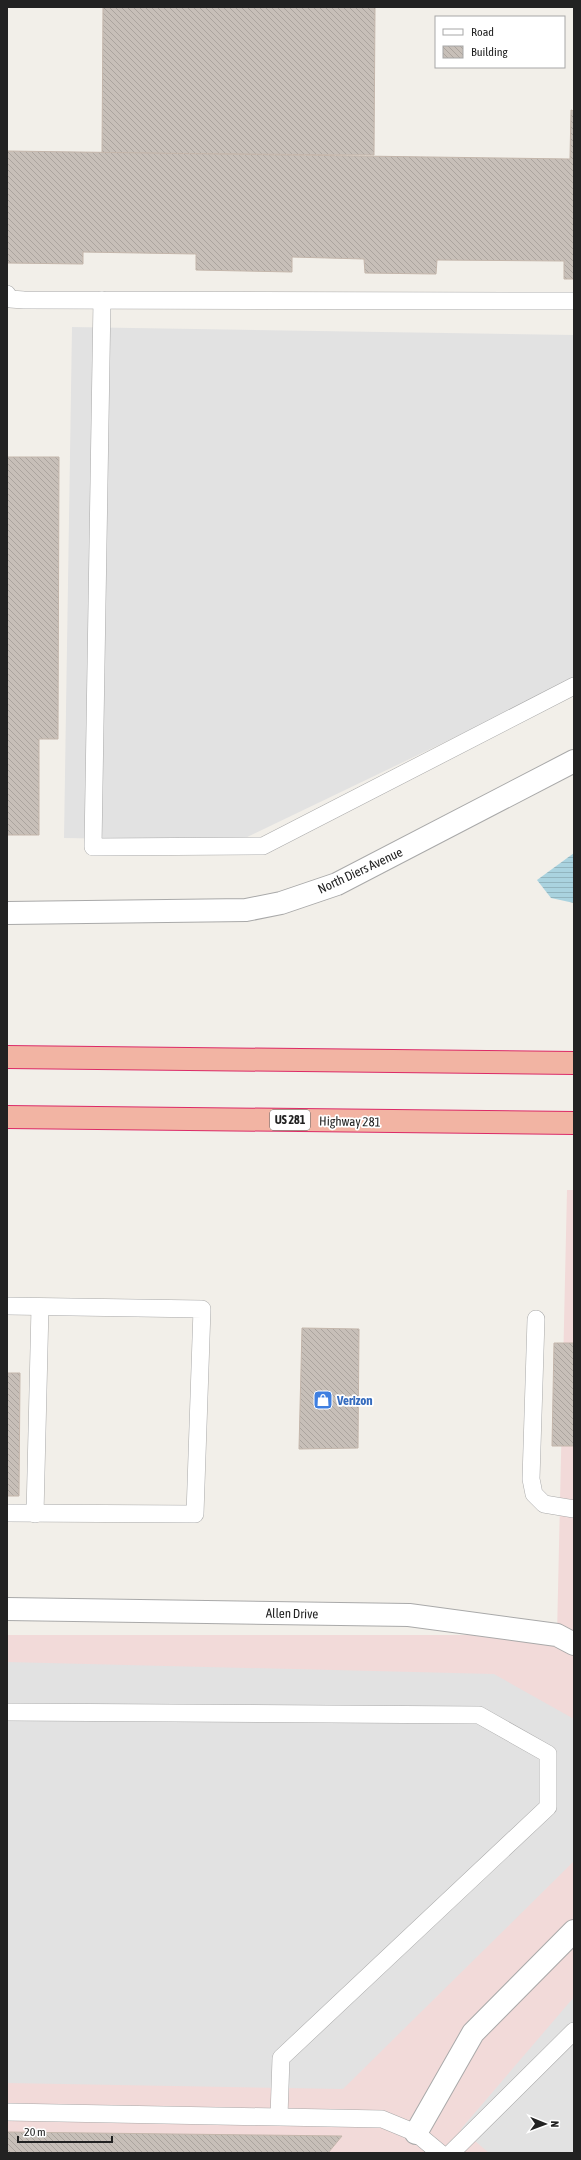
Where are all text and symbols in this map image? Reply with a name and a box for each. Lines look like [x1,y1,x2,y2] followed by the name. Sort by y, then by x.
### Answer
[435,16,565,68] legend
[471,25,494,39] text: Road
[471,45,509,59] text: Building
[315,844,405,897] street label: North Diers Avenue
[270,1110,310,1130] road number: US 281
[319,1113,381,1130] street label: Highway 281
[312,1389,334,1411] shop icon: Verizon
[336,1393,373,1408] place label: Verizon
[266,1606,318,1621] street label: Allen Drive
[525,2104,565,2144] north arrow
[18,2118,112,2144] scale bar
[549,2121,561,2128] text: N
[24,2125,46,2139] text: 20 m

